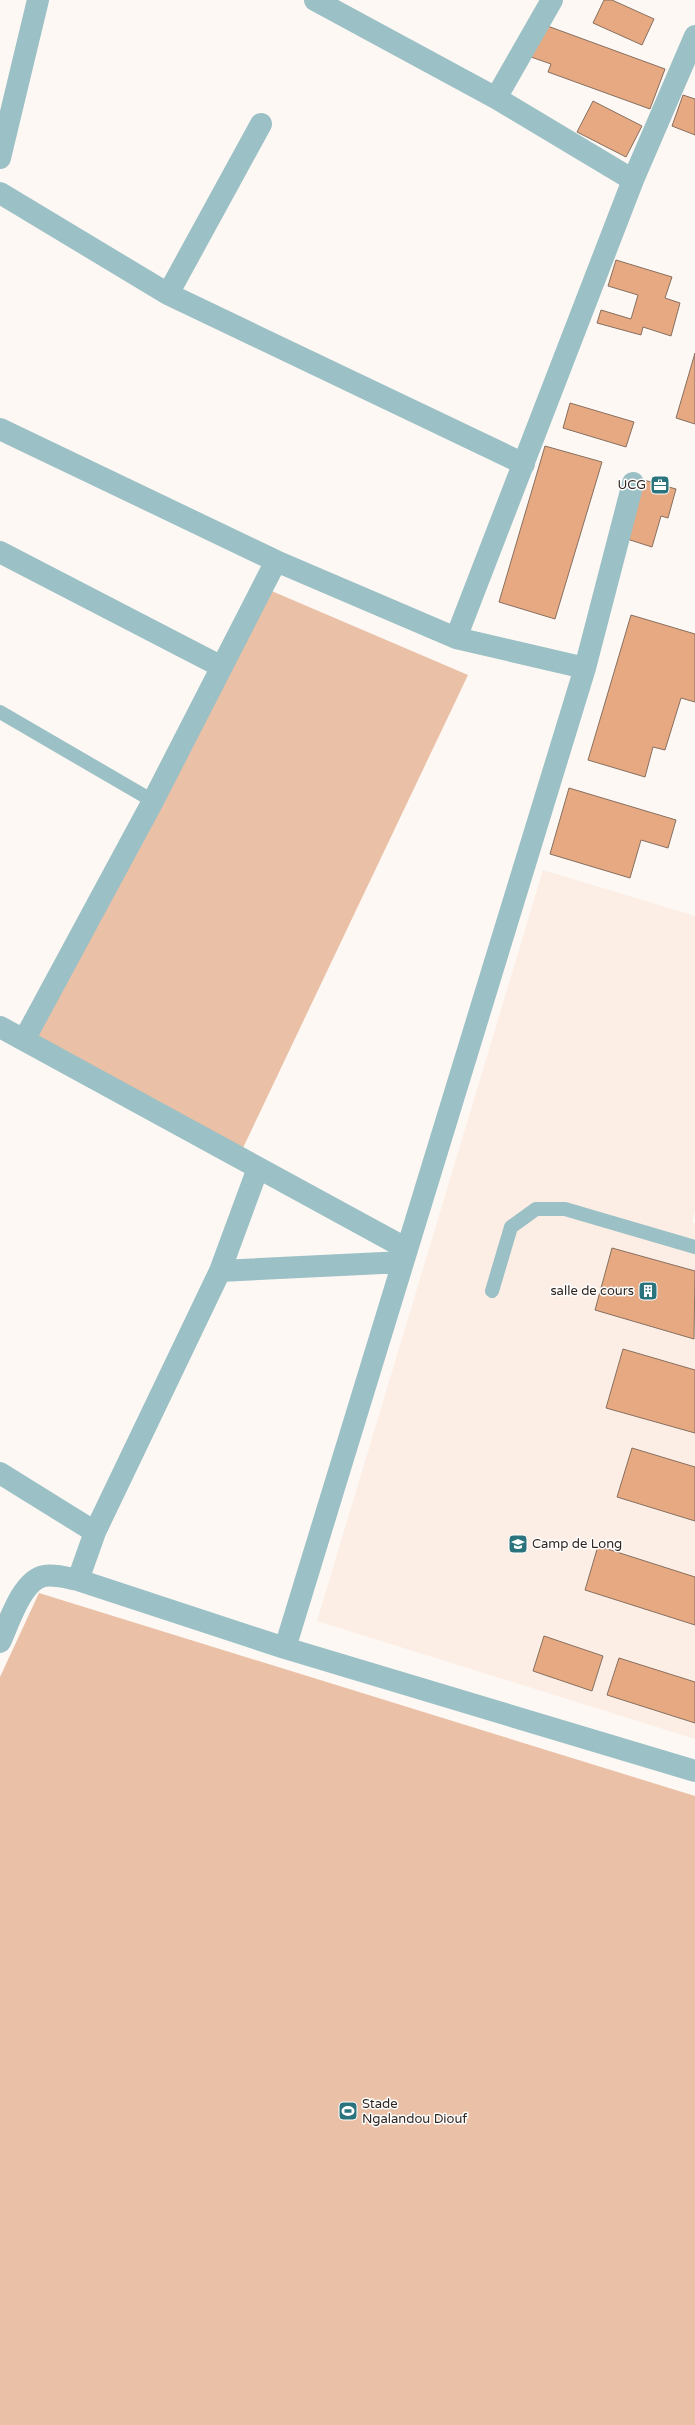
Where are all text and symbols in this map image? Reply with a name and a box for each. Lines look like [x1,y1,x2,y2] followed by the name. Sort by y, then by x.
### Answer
[649,474,671,496] office icon: UCG
[618,477,646,493] place label: UCG
[637,1280,659,1302] building icon: salle de cours
[550,1283,634,1299] place label: salle de cours
[507,1533,529,1555] school or university icon: Camp de Long
[532,1536,622,1552] place label: Camp de Long
[362,2096,467,2127] place label: Stade Ngalandou Diouf
[337,2100,359,2122] sports icon: Stade Ngalandou Diouf

